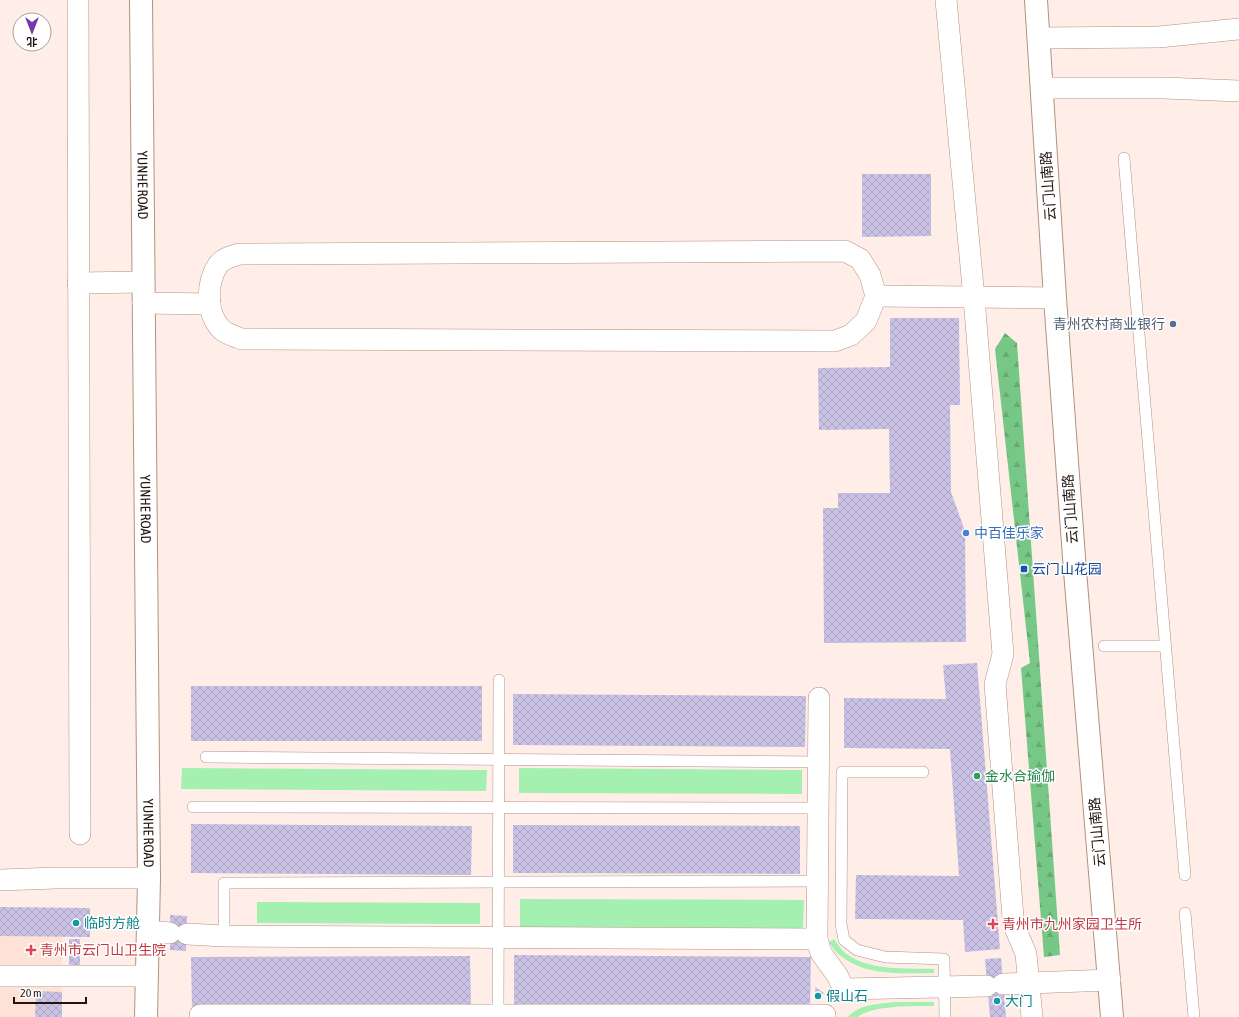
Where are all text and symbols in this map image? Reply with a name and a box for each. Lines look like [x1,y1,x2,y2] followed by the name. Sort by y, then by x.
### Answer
[12,12,52,52] north arrow
[27,36,38,48] text: 北
[134,151,151,220] street label: YUNHE ROAD
[1038,151,1058,221] street label: 云门山南路
[1053,316,1165,332] place label: 青州农村商业银行
[1168,319,1178,329] marker: 青州农村商业银行
[1060,474,1080,544] street label: 云门山南路
[137,475,154,543] street label: YUNHE ROAD
[974,525,1044,541] place label: 中百佳乐家
[961,528,971,538] marker: 中百佳乐家
[1032,561,1102,577] place label: 云门山花园
[1019,564,1029,574] marker: 云门山花园
[985,768,1055,784] place label: 金水合瑜伽
[972,771,982,781] marker: 金水合瑜伽
[1086,796,1108,868] street label: 云门山南路
[140,799,157,867] street label: YUNHE ROAD
[84,915,140,931] place label: 临时方舱
[1002,916,1142,932] place label: 青州市九州家园卫生所
[71,918,81,928] marker: 临时方舱
[987,918,999,930] marker: 青州市九州家园卫生所
[40,942,166,958] place label: 青州市云门山卫生院
[25,944,37,956] marker: 青州市云门山卫生院
[14,979,86,1005] scale bar
[20,986,42,1000] text: 20 m
[826,988,868,1004] place label: 假山石
[813,991,823,1001] marker: 假山石
[1005,993,1033,1009] place label: 大门
[992,996,1002,1006] marker: 大门

